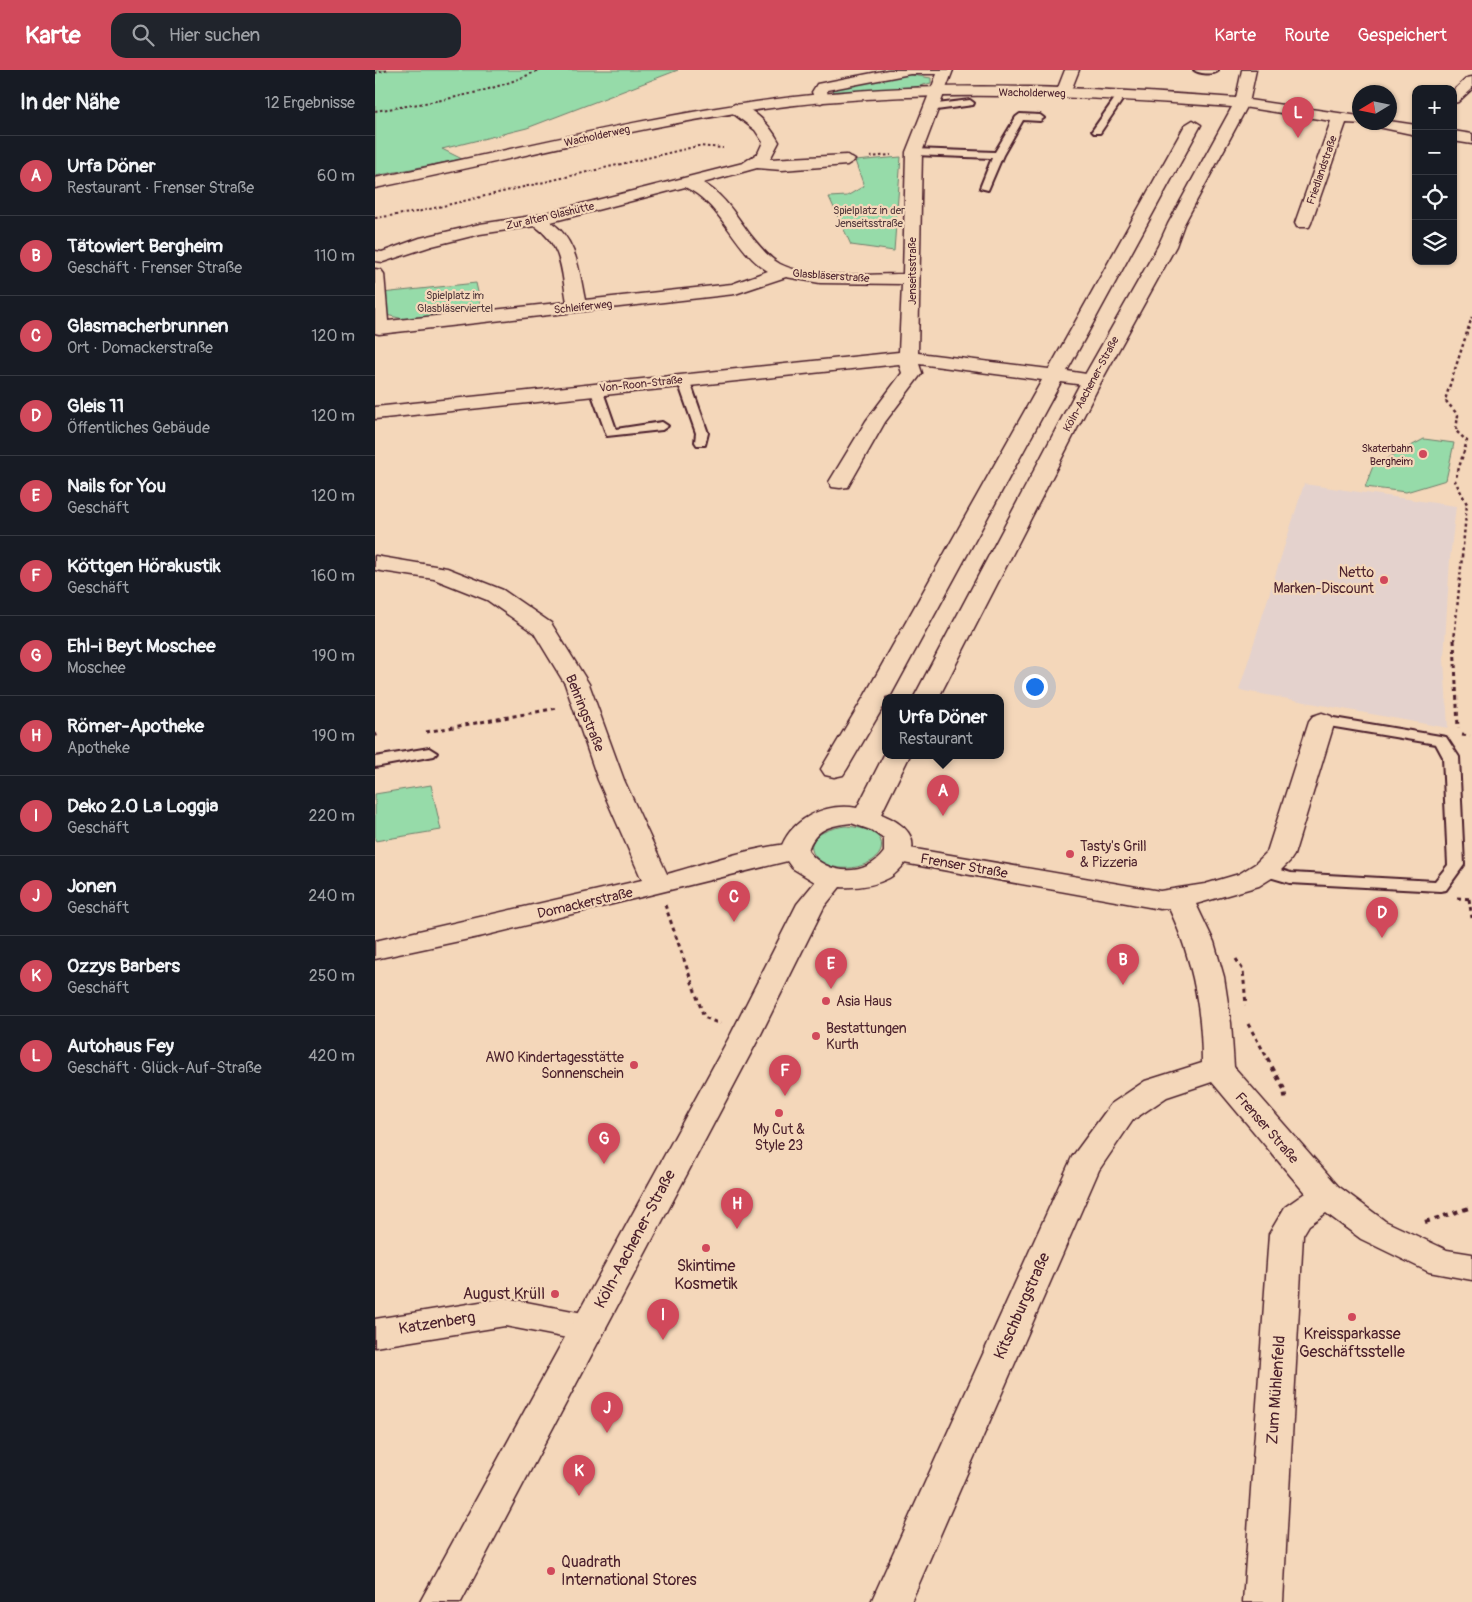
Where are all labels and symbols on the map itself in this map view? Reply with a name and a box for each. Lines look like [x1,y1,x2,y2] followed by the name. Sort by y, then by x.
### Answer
[1352,85,1397,130] north arrow
[998,86,1066,100] street label: Wacholderweg
[1282,97,1314,138] pin: L
[563,123,632,149] street label: Wacholderweg
[1304,133,1340,206] street label: Friedlandstraße
[505,199,596,232] street label: Zur alten Glashütte
[833,204,905,230] park label: Spielplatz in der Jenseitsstraße
[906,236,919,305] street label: Jenseitsstraße
[792,267,871,285] street label: Glasbläserstraße
[417,289,493,315] park label: Spielplatz im Glasbläserviertel
[553,297,613,317] street label: Schleiferweg
[1060,334,1122,434] street label: Köln-Aachener-Straße
[599,373,684,395] street label: Von-Roon-Straße
[1362,442,1413,468] place label: Skaterbahn Bergheim
[1417,448,1429,460] marker: Skaterbahn Bergheim
[1273,564,1374,597] place label: Netto Marken-Discount
[1378,574,1390,586] marker: Netto Marken-Discount
[562,672,608,754] street label: Behringstraße
[1022,674,1048,700] your location
[927,775,959,816] pin: A
[1080,838,1147,871] place label: Tasty's Grill & Pizzeria
[1064,848,1076,860] marker: Tasty's Grill & Pizzeria
[919,850,1009,882] street label: Frenser Straße
[718,881,750,922] pin: C
[536,884,635,922] street label: Domackerstraße
[1366,897,1398,938] pin: D
[1107,944,1139,985] pin: B
[815,948,847,989] pin: E
[836,993,893,1010] place label: Asia Haus
[820,995,832,1007] marker: Asia Haus
[826,1020,907,1053] place label: Bestattungen Kurth
[810,1030,822,1042] marker: Bestattungen Kurth
[485,1049,624,1082] place label: AWO Kindertagesstätte Sonnenschein
[769,1055,801,1096] pin: F
[628,1059,640,1071] marker: AWO Kindertagesstätte Sonnenschein
[1232,1089,1302,1167] street label: Frenser Straße
[773,1107,785,1119] marker: My Cut & Style 23
[753,1121,805,1154] place label: My Cut & Style 23
[588,1123,620,1164] pin: G
[590,1166,680,1312] street label: Köln-Aachener-Straße
[721,1188,753,1229] pin: H
[700,1242,712,1254] marker: Skintime Kosmetik
[990,1249,1055,1362] street label: Kitschburgstraße
[674,1256,738,1294] place label: Skintime Kosmetik
[463,1284,545,1304] place label: August Krüll
[549,1288,561,1300] marker: August Krüll
[647,1299,679,1340] pin: I
[397,1307,477,1339] street label: Katzenberg
[1346,1311,1358,1323] marker: Kreissparkasse Geschäftsstelle
[1299,1324,1405,1362] place label: Kreissparkasse Geschäftsstelle
[1262,1335,1290,1445] street label: Zum Mühlenfeld
[591,1392,623,1433] pin: J
[563,1455,595,1496] pin: K
[561,1552,697,1590] place label: Quadrath International Stores
[545,1565,557,1577] marker: Quadrath International Stores

